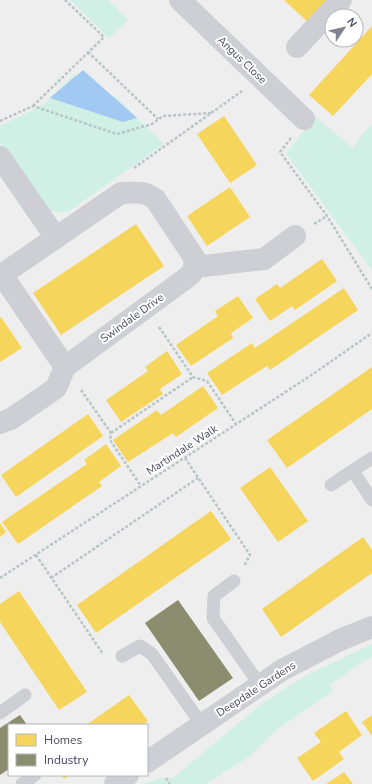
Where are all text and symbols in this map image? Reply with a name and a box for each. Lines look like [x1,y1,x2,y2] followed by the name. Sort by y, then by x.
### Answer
[324,8,364,48] north arrow
[343,15,360,30] text: N
[214,33,270,87] street label: Angus Close
[97,290,167,346] street label: Swindale Drive
[143,421,221,479] street label: Martindale Walk
[213,658,299,720] street label: Deepdale Gardens
[8,724,148,776] legend
[44,732,82,748] text: Homes
[44,752,89,768] text: Industry

